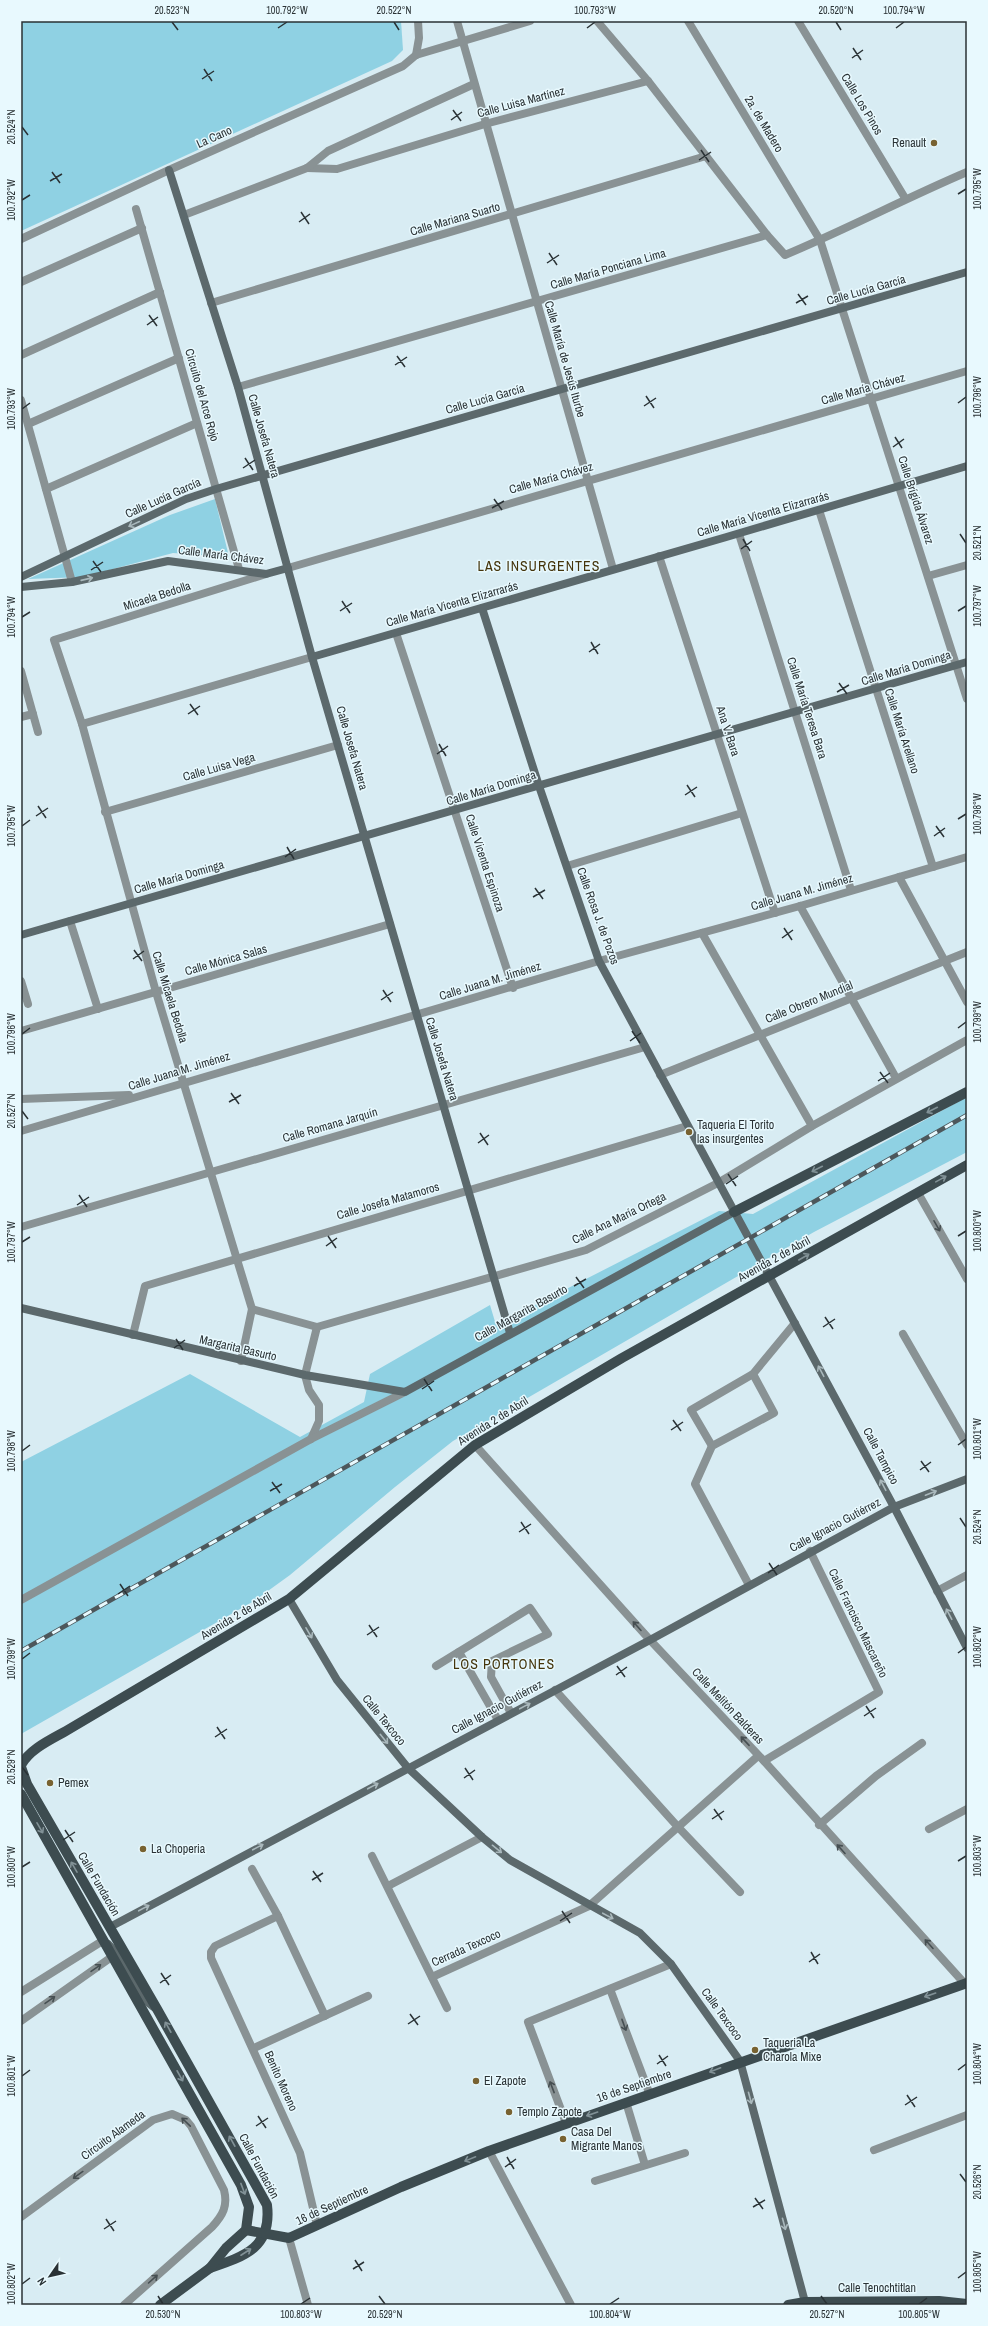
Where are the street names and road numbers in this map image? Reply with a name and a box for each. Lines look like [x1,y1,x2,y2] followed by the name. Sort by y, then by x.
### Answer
[837,70,887,138] street label: Calle Los Pinos
[475,83,567,121] street label: Calle Luisa Martínez
[741,93,787,155] street label: 2a. de Madero
[194,122,234,152] street label: La Cano
[408,198,502,240] street label: Calle Mariana Suarto
[548,245,668,293] street label: Calle María Ponciana Lima
[825,271,908,309] street label: Calle Lucía García
[541,299,589,419] street label: Calle María de Jesús Iturbe
[181,347,223,443] street label: Circuito del Arce Rojo
[819,369,907,409] street label: Calle María Chávez
[444,380,527,418] street label: Calle Lucía García
[244,392,284,480] street label: Calle Josefa Natera
[894,454,938,546] street label: Calle Brígida Álvarez
[507,458,595,498] street label: Calle María Chávez
[123,474,204,522] street label: Calle Lucía García
[695,487,831,541] street label: Calle María Vicenta Elizarrarás
[177,542,265,568] street label: Calle María Chávez
[121,577,193,614] street label: Micaela Bedolla
[384,577,520,631] street label: Calle María Vicenta Elizarrarás
[859,647,953,689] street label: Calle María Dominga
[783,655,831,761] street label: Calle María Teresa Bara
[881,686,923,776] street label: Calle María Arellano
[712,703,744,759] street label: Ana V. Bara
[332,704,372,792] street label: Calle Josefa Natera
[181,749,257,785] street label: Calle Luisa Vega
[444,767,538,809] street label: Calle María Dominga
[462,812,509,915] street label: Calle Vicenta Espinoza
[132,856,226,898] street label: Calle María Dominga
[573,865,623,967] street label: Calle Rosa J. de Pozos
[749,870,855,914] street label: Calle Juana M. Jiménez
[183,941,269,979] street label: Calle Mónica Salas
[148,949,192,1045] street label: Calle Micaela Bedolla
[437,958,543,1004] street label: Calle Juana M. Jiménez
[763,977,855,1027] street label: Calle Obrero Mundial
[422,1015,462,1103] street label: Calle Josefa Natera
[126,1048,232,1094] street label: Calle Juana M. Jiménez
[281,1104,379,1146] street label: Calle Romana Jarquín
[335,1179,441,1223] street label: Calle Josefa Matamoros
[569,1188,669,1248] street label: Calle Ana María Ortega
[734,1233,813,1286] street label: Avenida 2 de Abril
[472,1281,570,1345] street label: Calle Margarita Basurto
[198,1331,278,1365] street label: Margarita Basurto
[454,1393,531,1450] street label: Avenida 2 de Abril
[859,1425,903,1487] street label: Calle Tampico
[787,1494,883,1556] street label: Calle Ignacio Gutiérrez
[825,1566,891,1680] street label: Calle Francisco Mascareño
[197,1588,275,1644] street label: Avenida 2 de Abril
[688,1664,768,1748] street label: Calle Melitón Balderas
[449,1676,545,1738] street label: Calle Ignacio Gutiérrez
[359,1691,409,1749] street label: Calle Texcoco
[74,1849,124,1919] street label: Calle Fundación
[429,1926,503,1970] street label: Cerrada Texcoco
[698,1985,746,2043] street label: Calle Texcoco
[261,2048,301,2114] street label: Benito Moreno
[594,2066,674,2106] street label: 16 de Septiembre
[78,2106,149,2164] street label: Circuito Alameda
[235,2131,283,2201] street label: Calle Fundación
[293,2181,371,2229] street label: 16 de Septiembre
[838,2280,916,2296] street label: Calle Tenochtitlan

